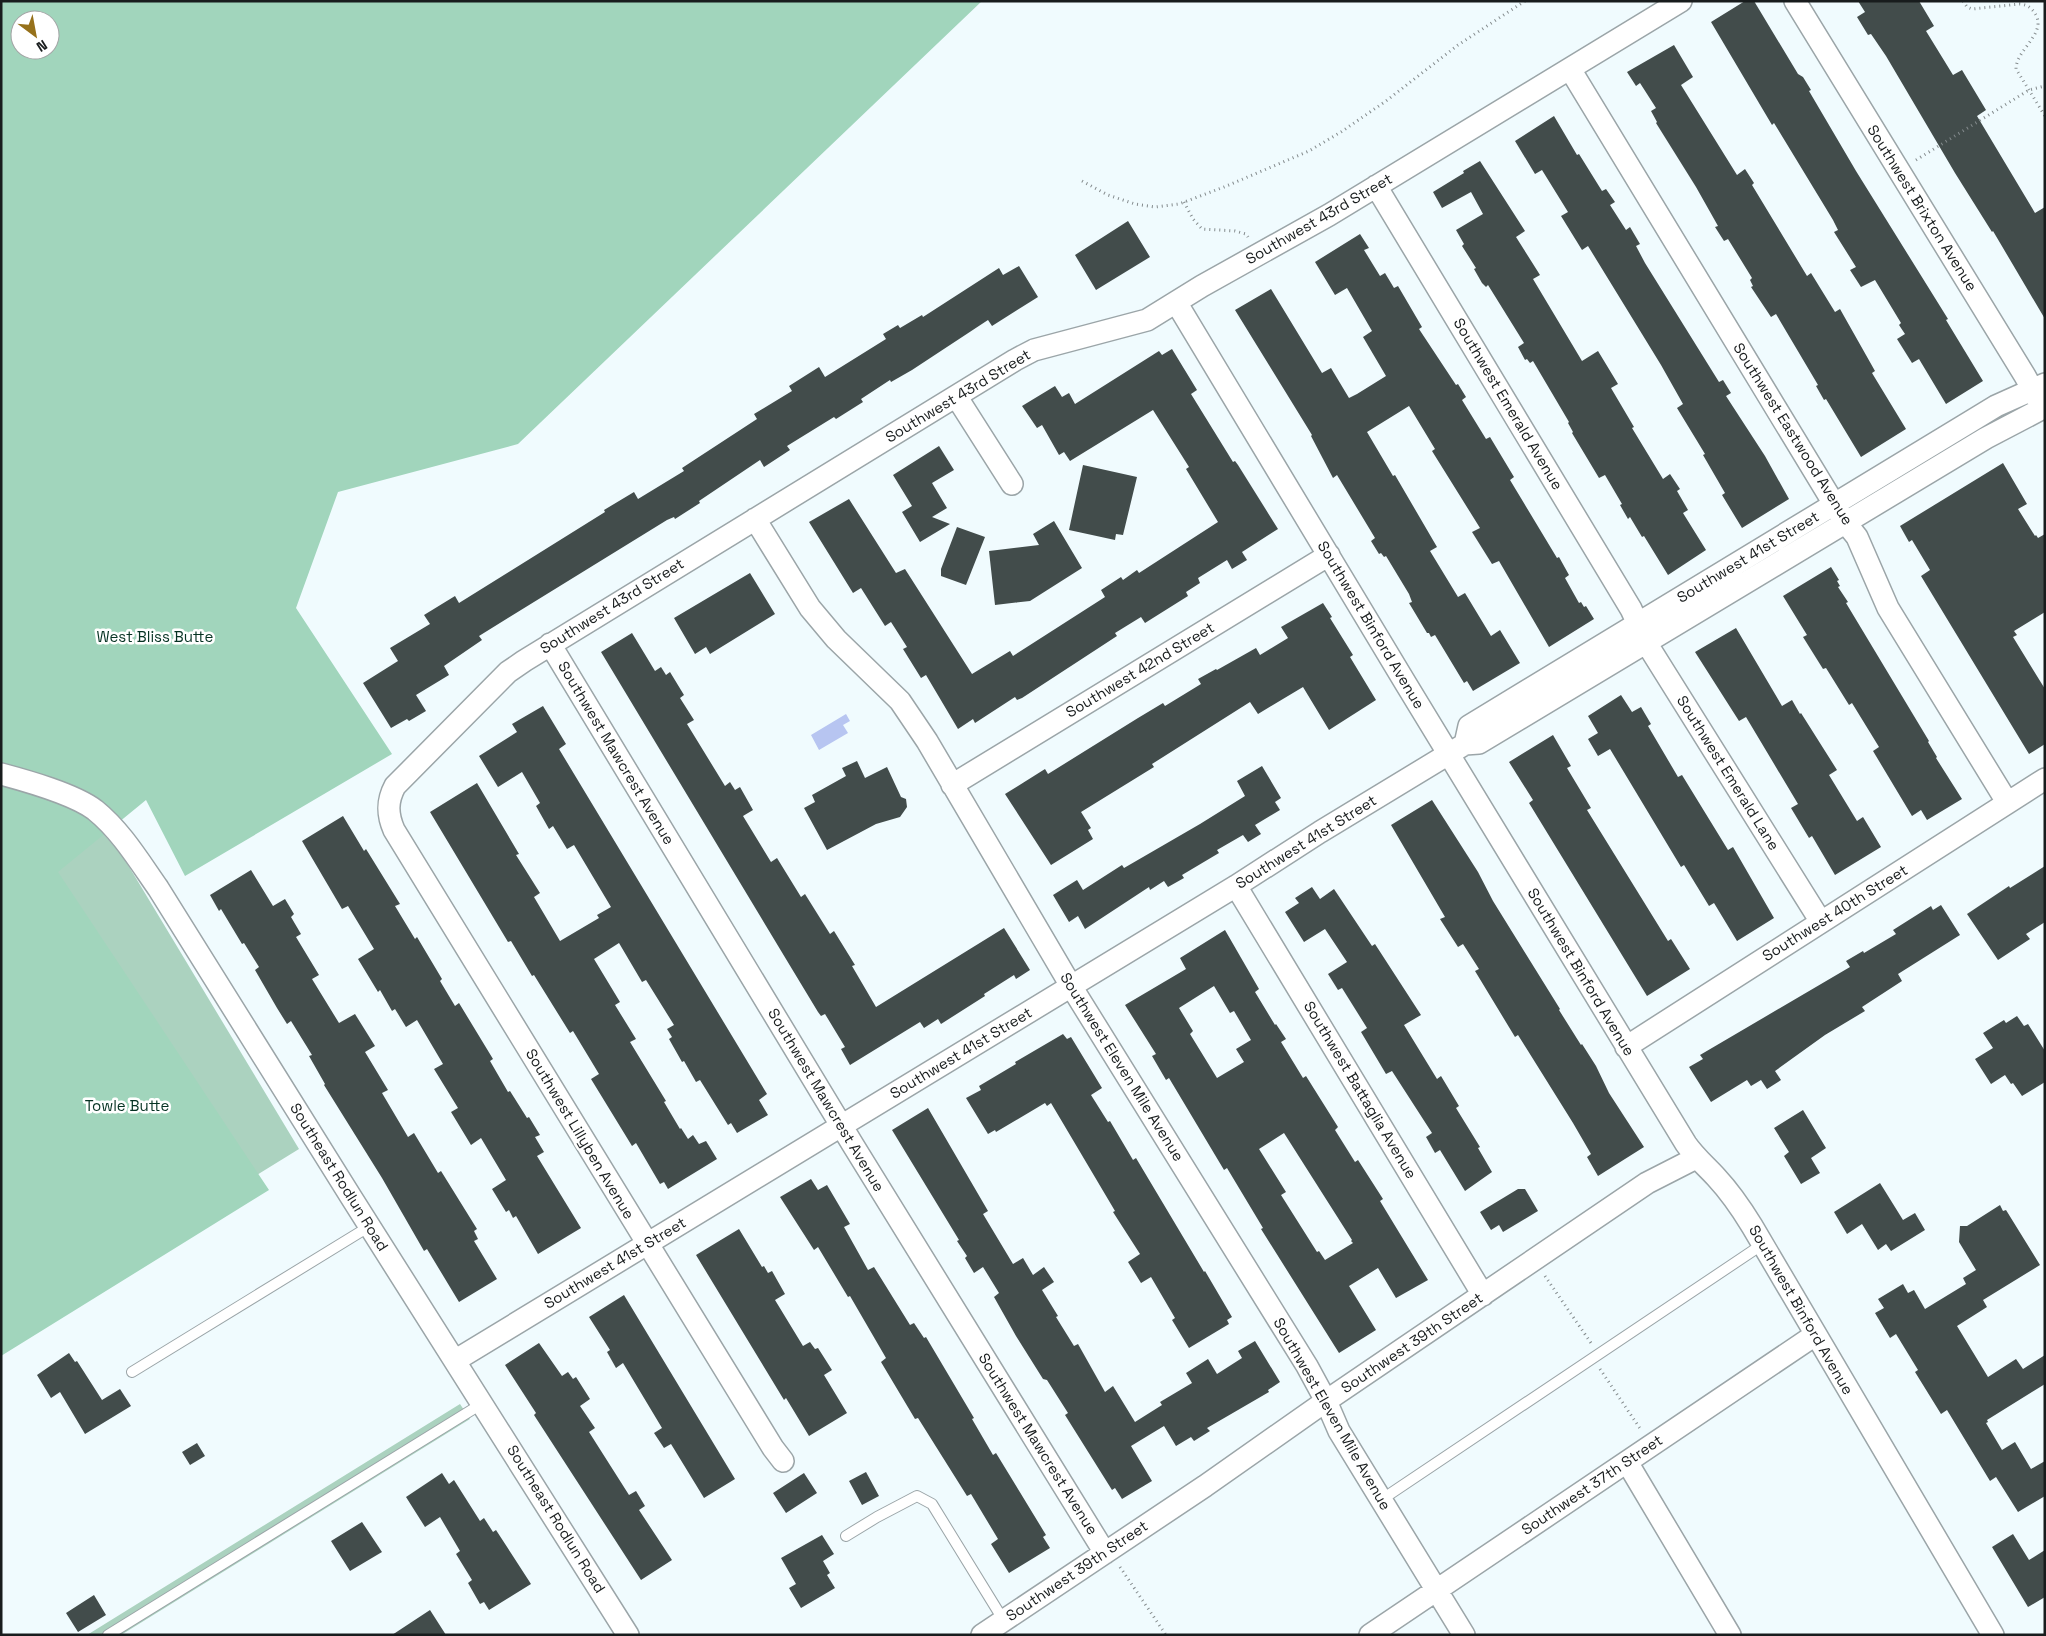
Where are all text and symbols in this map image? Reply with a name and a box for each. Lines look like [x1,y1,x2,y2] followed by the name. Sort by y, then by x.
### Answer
[10,10,60,60] north arrow
[33,36,51,56] text: N
[1863,121,1982,295] street label: Southwest Brixton Avenue
[1242,169,1395,268] street label: Southwest 43rd Street
[1450,314,1567,493] street label: Southwest Emerald Avenue
[1729,339,1858,528] street label: Southwest Eastwood Avenue
[882,345,1034,446] street label: Southwest 43rd Street
[1673,507,1822,607] street label: Southwest 41st Street
[1314,537,1429,712] street label: Southwest Binford Avenue
[536,553,687,658] street label: Southwest 43rd Street
[1062,618,1218,721] street label: Southwest 42nd Street
[97,627,214,646] park label: West Bliss Butte
[554,658,679,848] street label: Southwest Mawcrest Avenue
[1673,692,1784,854] street label: Southwest Emerald Lane
[1232,790,1380,893] street label: Southwest 41st Street
[1759,860,1911,965] street label: Southwest 40th Street
[1524,884,1639,1059] street label: Southwest Binford Avenue
[1056,969,1189,1165] street label: Southwest Eleven Mile Avenue
[1300,997,1421,1182] street label: Southwest Battaglia Avenue
[886,1003,1035,1103] street label: Southwest 41st Street
[764,1005,889,1195] street label: Southwest Mawcrest Avenue
[522,1045,639,1223] street label: Southwest Lillyben Avenue
[85,1096,169,1115] park label: Towle Butte
[286,1099,393,1254] street label: Southeast Rodlun Road
[540,1213,689,1313] street label: Southwest 41st Street
[1745,1222,1858,1398] street label: Southwest Binford Avenue
[1337,1288,1486,1397] street label: Southwest 39th Street
[1269,1314,1396,1513] street label: Southwest Eleven Mile Avenue
[975,1349,1102,1538] street label: Southwest Mawcrest Avenue
[1518,1430,1666,1539] street label: Southwest 37th Street
[503,1441,610,1596] street label: Southeast Rodlun Road
[1002,1516,1151,1625] street label: Southwest 39th Street

